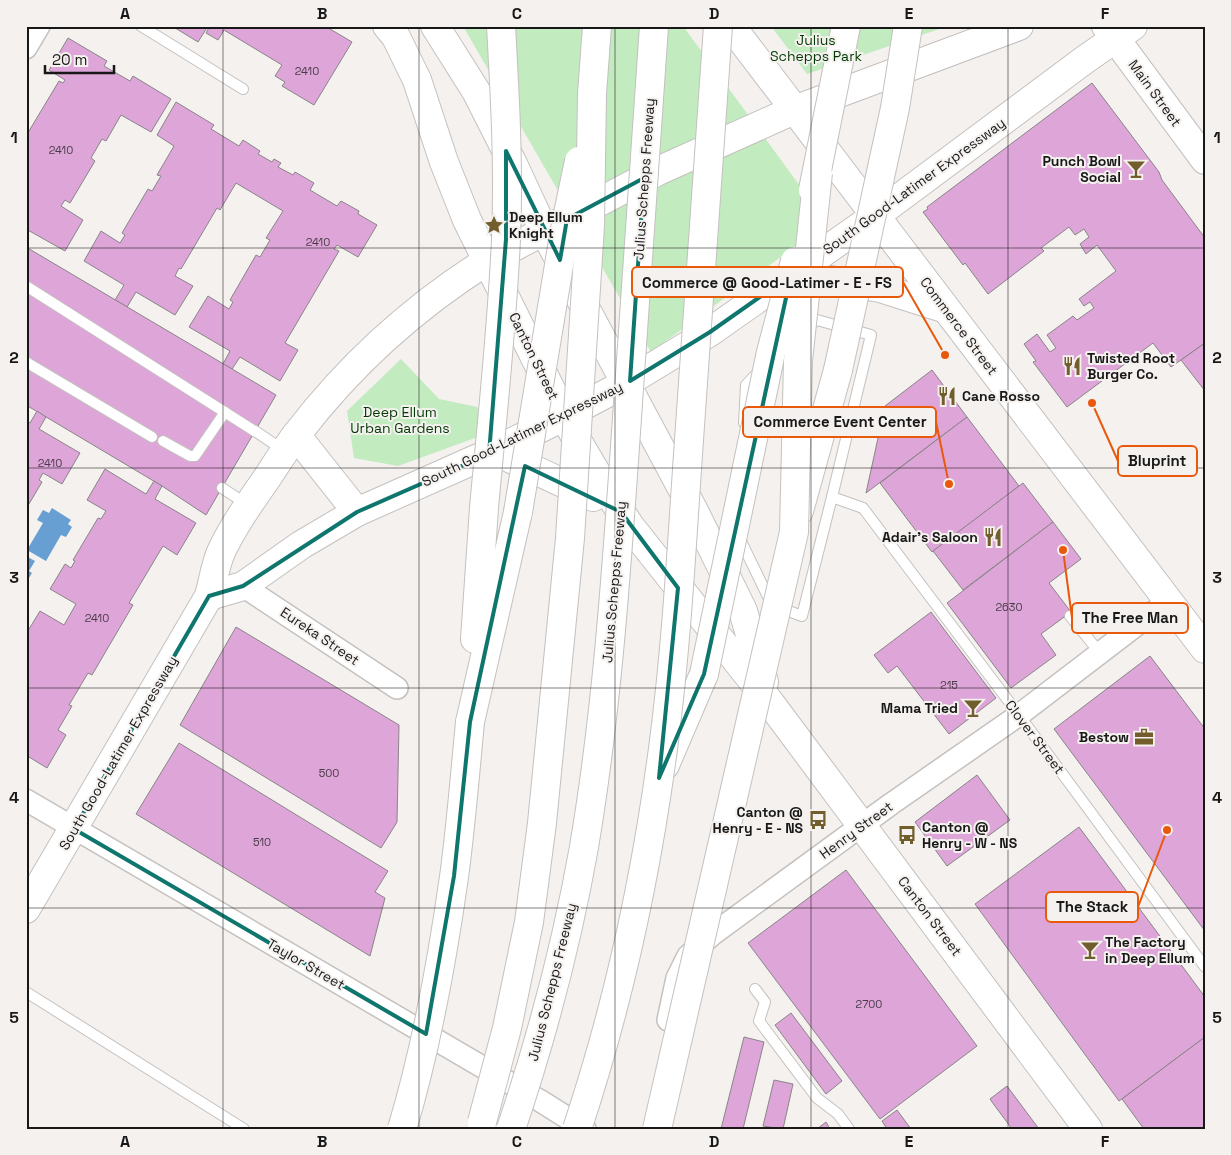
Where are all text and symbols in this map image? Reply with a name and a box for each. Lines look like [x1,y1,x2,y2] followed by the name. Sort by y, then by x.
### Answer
[120,3,130,24] text: A
[317,3,327,24] text: B
[512,3,522,24] text: C
[709,3,719,24] text: D
[905,3,914,24] text: E
[1101,3,1110,24] text: F
[770,31,862,65] park label: Julius Schepps Park
[45,42,114,74] scale bar
[52,50,87,69] text: 20 m
[1125,56,1185,130] street label: Main Street
[295,64,319,78] house number: 2410
[629,97,659,261] street label: Julius Schepps Freeway
[819,114,1009,258] street label: South Good-Latimer Expressway
[10,127,18,148] text: 1
[1213,127,1221,148] text: 1
[49,143,73,157] house number: 2410
[1042,152,1121,186] place label: Punch Bowl Social
[1125,158,1147,180] bar icon: Punch Bowl Social
[509,208,583,242] place label: Deep Ellum Knight
[483,214,505,236] place icon: Deep Ellum Knight
[306,235,330,249] house number: 2410
[632,267,903,297] callout: Commerce @ Good-Latimer - E - FS
[642,273,892,292] text: Commerce @ Good-Latimer - E - FS
[916,273,1002,379] street label: Commerce Street
[505,309,563,403] street label: Canton Street
[9,347,19,368] text: 2
[1212,347,1222,368] text: 2
[1087,349,1175,383] place label: Twisted Root Burger Co.
[1061,355,1083,377] restaurant icon: Twisted Root Burger Co.
[419,377,625,491] street label: South Good-Latimer Expressway
[936,385,958,407] restaurant icon: Cane Rosso
[962,387,1040,405] place label: Cane Rosso
[350,403,450,437] park label: Deep Ellum Urban Gardens
[743,407,936,437] callout: Commerce Event Center
[753,412,927,431] text: Commerce Event Center
[1118,446,1197,476] callout: Bluprint
[1128,451,1186,470] text: Bluprint
[38,456,62,470] house number: 2410
[598,500,630,664] street label: Julius Schepps Freeway
[982,526,1004,548] restaurant icon: Adair's Saloon
[882,528,978,546] place label: Adair's Saloon
[9,567,19,588] text: 3
[1212,567,1222,588] text: 3
[995,600,1023,614] house number: 2630
[277,603,363,669] street label: Eureka Street
[1072,603,1188,633] callout: The Free Man
[1082,608,1178,627] text: The Free Man
[85,611,109,625] house number: 2410
[55,653,181,853] street label: South Good-Latimer Expressway
[940,678,958,692] house number: 215
[1001,696,1069,778] street label: Clover Street
[962,697,984,719] bar icon: Mama Tried
[881,699,958,717] place label: Mama Tried
[1133,726,1155,748] office icon: Bestow
[1079,728,1129,746] place label: Bestow
[319,766,339,780] house number: 500
[9,787,19,808] text: 4
[1212,787,1222,808] text: 4
[816,797,896,863] street label: Henry Street
[712,803,804,837] place label: Canton @ Henry - E - NS
[807,809,829,831] bus stop icon: Canton @ Henry - E - NS
[922,818,1018,852] place label: Canton @ Henry - W - NS
[896,824,918,846] bus stop icon: Canton @ Henry - W - NS
[253,835,271,849] house number: 510
[894,873,966,959] street label: Canton Street
[1046,892,1138,922] callout: The Stack
[1056,897,1129,916] text: The Stack
[524,901,580,1063] street label: Julius Schepps Freeway
[1105,933,1195,967] place label: The Factory in Deep Ellum
[264,934,348,994] street label: Taylor Street
[1079,939,1101,961] bar icon: The Factory in Deep Ellum
[856,997,882,1011] house number: 2700
[9,1007,19,1028] text: 5
[1212,1007,1222,1028] text: 5
[120,1131,130,1152] text: A
[317,1131,327,1152] text: B
[512,1131,522,1152] text: C
[709,1131,719,1152] text: D
[905,1131,914,1152] text: E
[1101,1131,1110,1152] text: F

